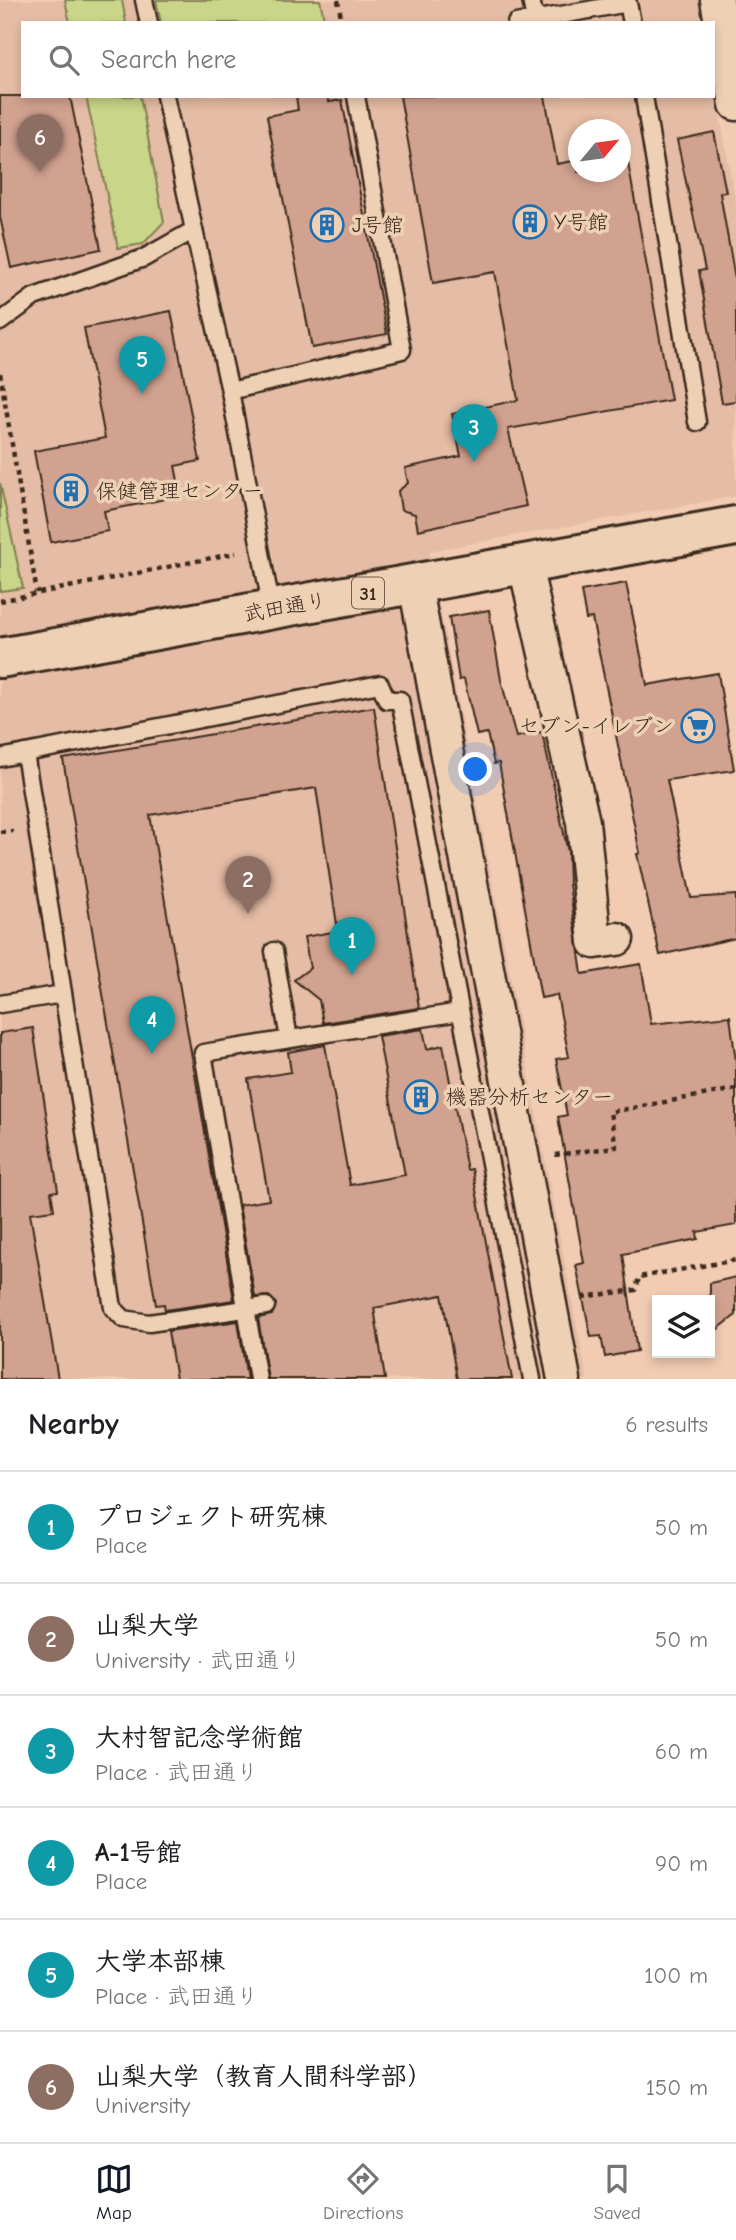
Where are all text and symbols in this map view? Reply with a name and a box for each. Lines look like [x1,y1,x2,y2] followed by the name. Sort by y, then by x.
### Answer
[21,21,715,98] search box
[45,41,83,79] icon: search
[101,45,236,75] text: Search here
[17,114,63,172] pin: 6
[568,119,631,182] north arrow
[511,203,549,241] building icon: Y号館
[308,206,346,244] building icon: J号館
[554,210,608,234] place label: Y号館
[352,213,404,237] place label: J号館
[119,336,165,394] pin: 5
[451,404,497,462] pin: 3
[52,472,90,510] building icon: 保健管理センター
[96,479,263,503] place label: 保健管理センター
[352,578,384,608] road number: 31
[242,588,328,626] street label: 武田通り
[679,707,717,745] supermarket icon: セブン-イレブン
[519,714,674,738] place label: セブン-イレブン
[458,752,492,786] your location
[225,856,271,914] pin: 2
[329,917,375,975] pin: 1
[129,996,175,1054] pin: 4
[402,1078,440,1116] building icon: 機器分析センター
[446,1085,613,1109] place label: 機器分析センター
[652,1295,715,1358] map controls
[652,1295,715,1358] button: layers
[28,1407,119,1442] text: Nearby
[625,1411,708,1438] text: 6 results
[95,1502,327,1532] text: プロジェクト研究棟
[46,1514,56,1541] text: 1
[655,1514,708,1541] text: 50 m
[95,1532,147,1559] text: Place
[95,1611,199,1641] text: 山梨大学
[45,1626,57,1653] text: 2
[655,1626,708,1653] text: 50 m
[95,1647,302,1674] text: University · 武田通り
[95,1723,303,1753] text: 大村智記念学術館
[45,1738,57,1765] text: 3
[655,1738,708,1765] text: 60 m
[95,1759,259,1786] text: Place · 武田通り
[95,1838,182,1868] text: A-1号館
[46,1850,56,1877] text: 4
[655,1850,708,1877] text: 90 m
[95,1868,147,1895] text: Place
[95,1947,225,1977] text: 大学本部棟
[45,1962,57,1989] text: 5
[644,1962,708,1989] text: 100 m
[95,1983,259,2010] text: Place · 武田通り
[95,2062,433,2092] text: 山梨大学（教育人間科学部）
[45,2074,57,2101] text: 6
[646,2074,708,2101] text: 150 m
[95,2092,190,2119] text: University
[95,2160,133,2224] tab: Map
[323,2160,403,2224] tab: Directions
[594,2160,641,2224] tab: Saved

